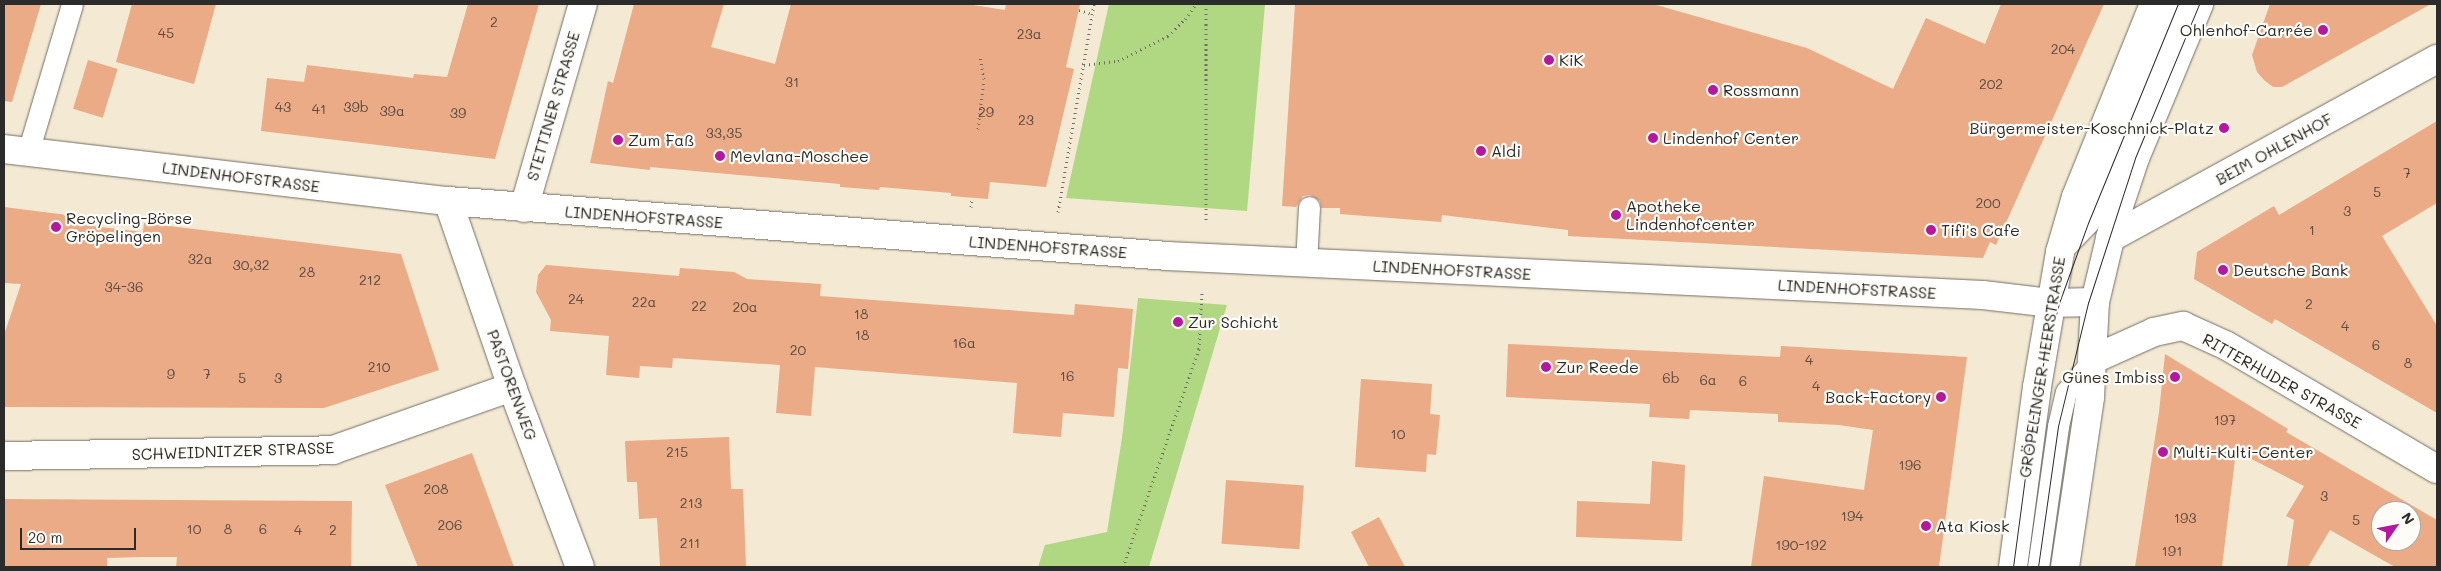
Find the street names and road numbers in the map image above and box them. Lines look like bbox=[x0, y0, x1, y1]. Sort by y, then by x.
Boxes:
street label: STETTINER STRASSE bbox=[522, 29, 584, 183]
street label: BEIM OHLENHOF bbox=[2212, 109, 2336, 189]
street label: LINDENHOFSTRASSE bbox=[161, 158, 321, 196]
street label: LINDENHOFSTRASSE bbox=[564, 202, 724, 232]
street label: LINDENHOFSTRASSE bbox=[968, 232, 1128, 262]
street label: GRÖPELINGER HEERSTRASSE bbox=[2015, 255, 2069, 479]
street label: LINDENHOFSTRASSE bbox=[1372, 256, 1532, 284]
street label: LINDENHOFSTRASSE bbox=[1777, 275, 1937, 303]
street label: PASTORENWEG bbox=[483, 327, 541, 443]
street label: RITTERHUDER STRASSE bbox=[2199, 329, 2365, 433]
street label: SCHWEIDNITZER STRASSE bbox=[131, 438, 335, 464]

